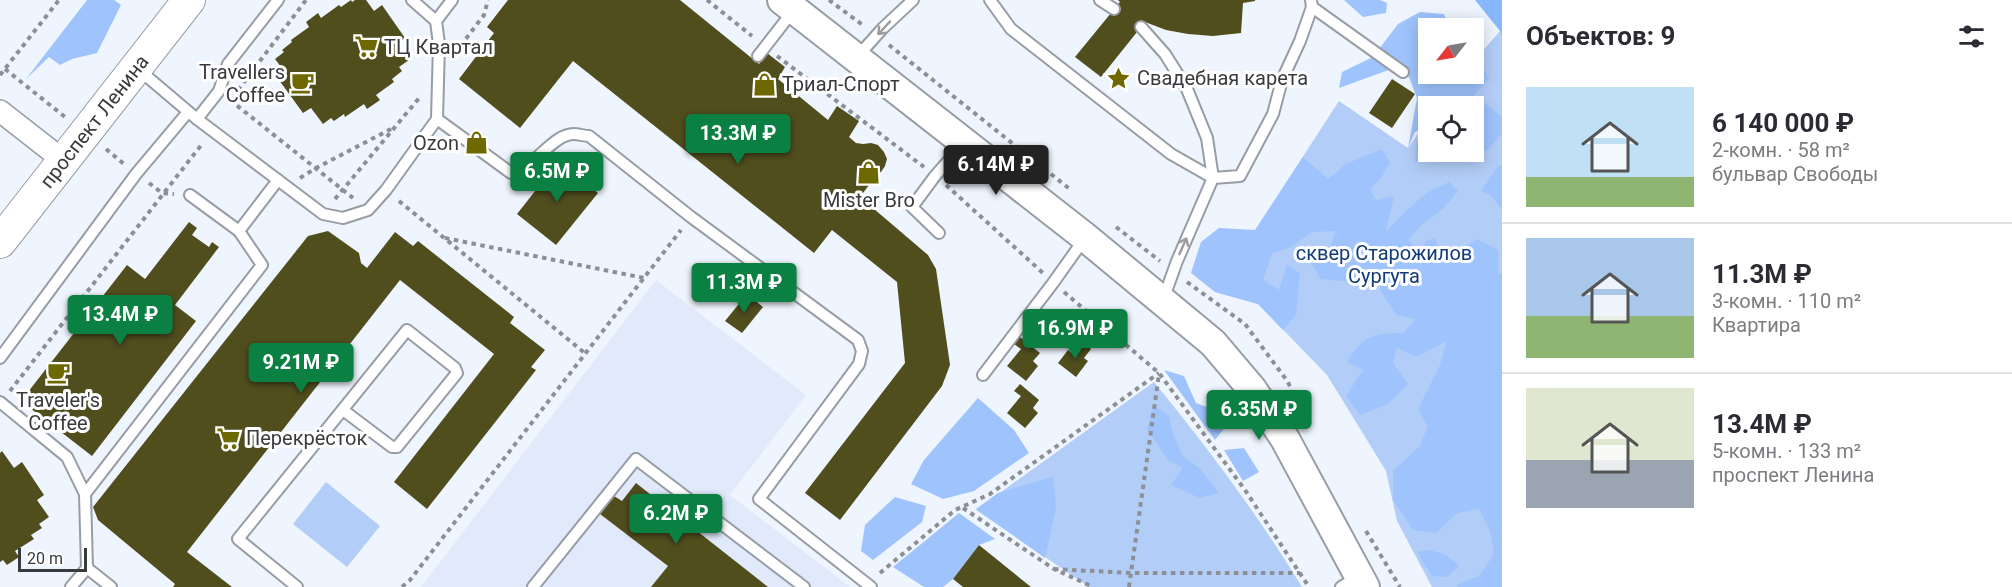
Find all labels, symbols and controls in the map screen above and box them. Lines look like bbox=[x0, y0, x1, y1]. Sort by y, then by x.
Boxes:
north arrow bbox=[1418, 18, 1484, 84]
map controls bbox=[1418, 18, 1484, 162]
one-way arrow bbox=[877, 20, 891, 35]
icon: filters bbox=[1955, 20, 1988, 53]
text: Объектов: 9 bbox=[1526, 21, 1675, 51]
supermarket icon: ТЦ Квартал bbox=[353, 34, 379, 60]
place label: ТЦ Квартал bbox=[384, 35, 493, 59]
street label: проспект Ленина bbox=[35, 50, 154, 193]
place label: Travellers Coffee bbox=[199, 60, 285, 107]
place icon: Свадебная карета bbox=[1106, 65, 1132, 91]
place label: Свадебная карета bbox=[1137, 66, 1308, 90]
cafe icon: Travellers Coffee bbox=[290, 70, 316, 96]
shop icon: Триал-Спорт bbox=[751, 71, 777, 97]
place label: Триал-Спорт bbox=[782, 72, 900, 96]
button: locate bbox=[1418, 96, 1484, 162]
text: 6 140 000 ₽ bbox=[1712, 108, 1854, 138]
icon: home bbox=[1574, 111, 1646, 183]
pin: 13.3M ₽ bbox=[683, 114, 793, 165]
text: 13.3M ₽ bbox=[700, 121, 776, 145]
shop icon: Ozon bbox=[464, 130, 490, 156]
place label: Ozon bbox=[413, 131, 459, 155]
text: 2-комн. · 58 m² bbox=[1712, 138, 1850, 162]
pin: 6.14M ₽ bbox=[941, 145, 1051, 196]
pin: 6.5M ₽ bbox=[508, 152, 606, 203]
text: 6.14M ₽ bbox=[958, 152, 1034, 176]
text: 6.5M ₽ bbox=[524, 159, 590, 183]
shop icon: Mister Bro bbox=[856, 159, 882, 185]
text: бульвар Свободы bbox=[1712, 162, 1878, 186]
place label: Mister Bro bbox=[823, 188, 915, 212]
one-way arrow bbox=[1178, 237, 1190, 255]
park label: сквер Старожилов Сургута bbox=[1296, 241, 1472, 288]
text: 11.3M ₽ bbox=[1712, 259, 1812, 289]
icon: home bbox=[1574, 262, 1646, 334]
pin: 11.3M ₽ bbox=[689, 263, 799, 314]
text: 11.3M ₽ bbox=[706, 270, 782, 294]
text: 3-комн. · 110 m² bbox=[1712, 289, 1861, 313]
pin: 13.4M ₽ bbox=[65, 295, 175, 346]
text: 13.4M ₽ bbox=[82, 302, 158, 326]
pin: 16.9M ₽ bbox=[1020, 309, 1130, 360]
text: Квартира bbox=[1712, 313, 1801, 337]
text: 16.9M ₽ bbox=[1037, 316, 1113, 340]
pin: 9.21M ₽ bbox=[246, 343, 356, 394]
text: 9.21M ₽ bbox=[263, 350, 339, 374]
cafe icon: Traveler's Coffee bbox=[45, 360, 71, 386]
place label: Traveler's Coffee bbox=[16, 388, 100, 435]
pin: 6.35M ₽ bbox=[1204, 390, 1314, 441]
text: 6.35M ₽ bbox=[1221, 397, 1297, 421]
text: 13.4M ₽ bbox=[1712, 409, 1812, 439]
icon: home bbox=[1574, 412, 1646, 484]
supermarket icon: Перекрёсток bbox=[215, 425, 241, 451]
place label: Перекрёсток bbox=[246, 426, 367, 450]
text: 5-комн. · 133 m² bbox=[1712, 439, 1861, 463]
text: проспект Ленина bbox=[1712, 463, 1874, 487]
pin: 6.2M ₽ bbox=[627, 494, 725, 545]
text: 6.2M ₽ bbox=[643, 501, 709, 525]
scale bar bbox=[18, 545, 87, 572]
text: 20 m bbox=[27, 549, 63, 568]

